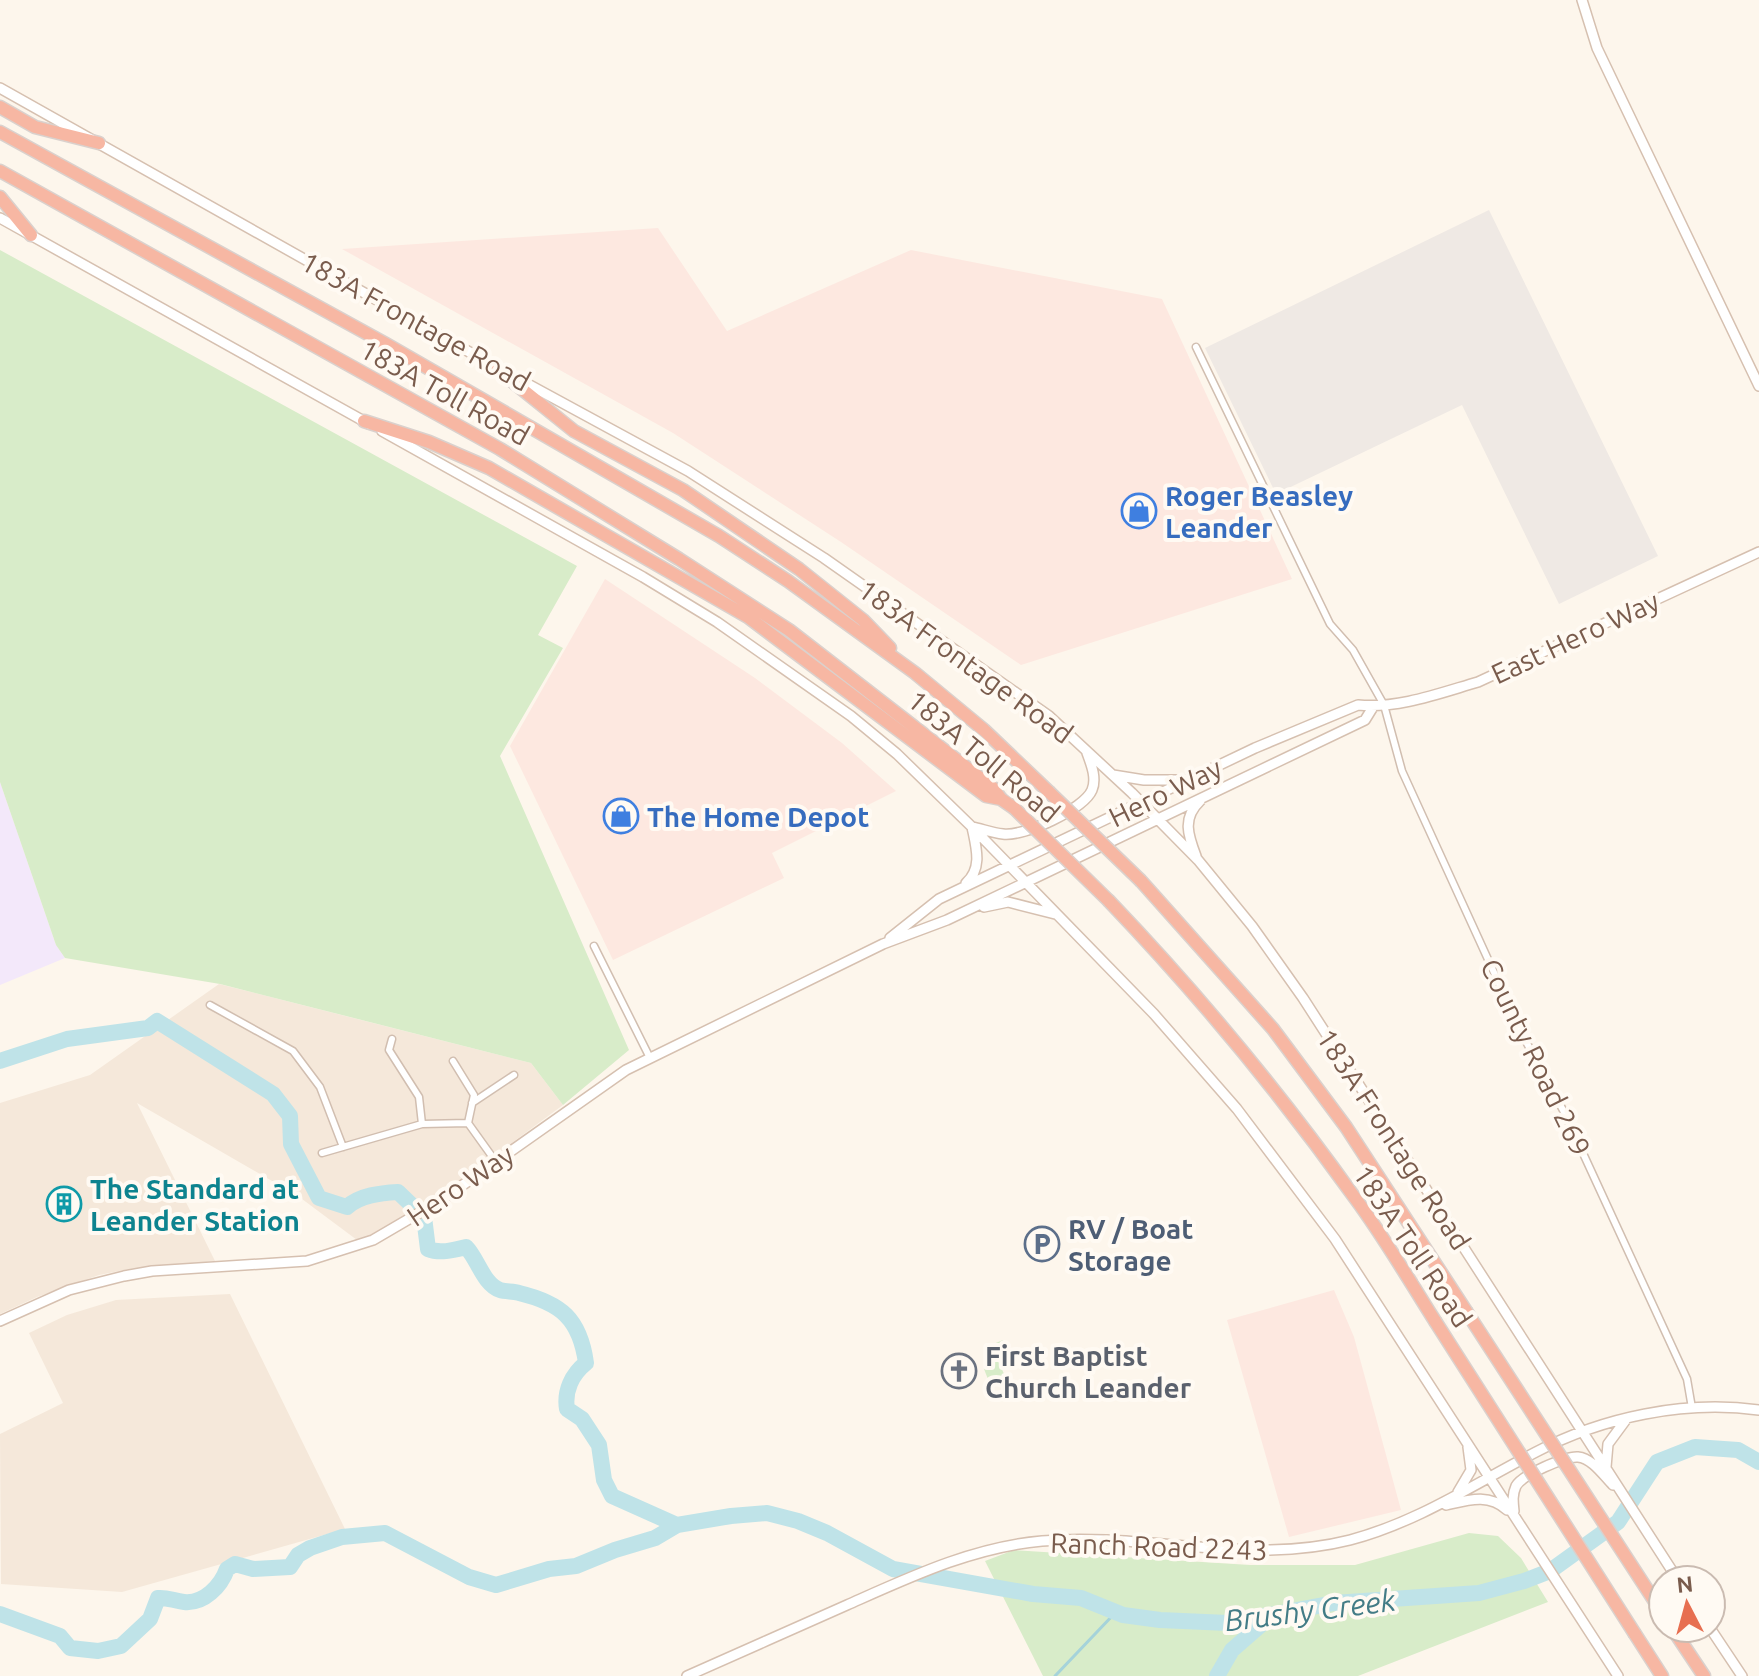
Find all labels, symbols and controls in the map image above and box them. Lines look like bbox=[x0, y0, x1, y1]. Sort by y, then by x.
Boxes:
street label: 183A Frontage Road bbox=[296, 245, 536, 397]
street label: 183A Toll Road bbox=[355, 333, 535, 451]
place label: Roger Beasley Leander bbox=[1165, 480, 1353, 543]
shop icon: Roger Beasley Leander bbox=[1120, 492, 1158, 530]
street label: 183A Frontage Road bbox=[853, 573, 1079, 749]
street label: East Hero Way bbox=[1486, 585, 1664, 689]
street label: 183A Toll Road bbox=[902, 684, 1066, 828]
street label: Hero Way bbox=[1104, 751, 1226, 833]
shop icon: The Home Depot bbox=[602, 797, 640, 835]
place label: The Home Depot bbox=[647, 801, 869, 832]
street label: County Road 269 bbox=[1475, 954, 1597, 1160]
street label: 183A Frontage Road bbox=[1311, 1023, 1477, 1255]
street label: Hero Way bbox=[401, 1138, 519, 1232]
street label: 183A Toll Road bbox=[1348, 1159, 1478, 1333]
place label: The Standard at Leander Station bbox=[90, 1173, 300, 1236]
building icon: The Standard at Leander Station bbox=[45, 1185, 83, 1223]
place label: RV / Boat Storage bbox=[1068, 1213, 1193, 1276]
parking icon: RV / Boat Storage bbox=[1023, 1225, 1061, 1263]
place label: First Baptist Church Leander bbox=[985, 1340, 1192, 1403]
church icon: First Baptist Church Leander bbox=[940, 1352, 978, 1390]
street label: Ranch Road 2243 bbox=[1050, 1527, 1268, 1565]
north arrow bbox=[1647, 1564, 1727, 1644]
text: N bbox=[1675, 1570, 1694, 1597]
water label: Brushy Creek bbox=[1223, 1583, 1398, 1637]

